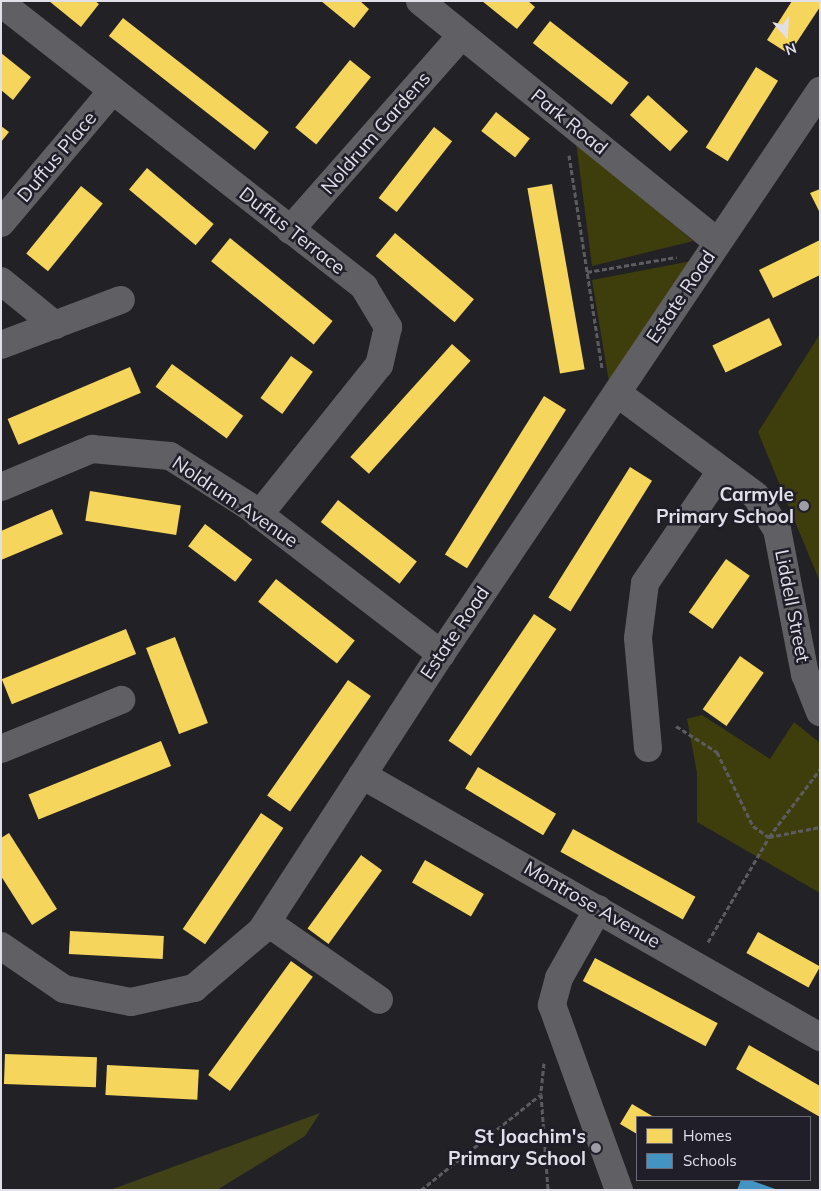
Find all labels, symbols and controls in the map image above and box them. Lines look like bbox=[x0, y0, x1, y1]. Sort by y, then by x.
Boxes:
north arrow bbox=[761, 10, 811, 60]
text: N bbox=[783, 39, 799, 59]
street label: Noldrum Gardens bbox=[317, 67, 435, 199]
street label: Park Road bbox=[526, 84, 612, 160]
street label: Duffus Place bbox=[13, 107, 101, 207]
street label: Duffus Terrace bbox=[235, 183, 349, 279]
street label: Estate Road bbox=[642, 246, 720, 348]
street label: Noldrum Avenue bbox=[168, 452, 302, 552]
place label: Carmyle Primary School bbox=[656, 484, 794, 528]
marker: Carmyle Primary School bbox=[798, 500, 810, 512]
street label: Liddell Street bbox=[770, 548, 814, 664]
street label: Estate Road bbox=[416, 582, 494, 684]
street label: Montrose Avenue bbox=[520, 857, 664, 953]
legend bbox=[636, 1116, 811, 1181]
place label: St Joachim's Primary School bbox=[448, 1126, 586, 1170]
text: Homes bbox=[683, 1126, 732, 1145]
marker: St Joachim's Primary School bbox=[590, 1142, 602, 1154]
text: Schools bbox=[683, 1151, 737, 1170]

